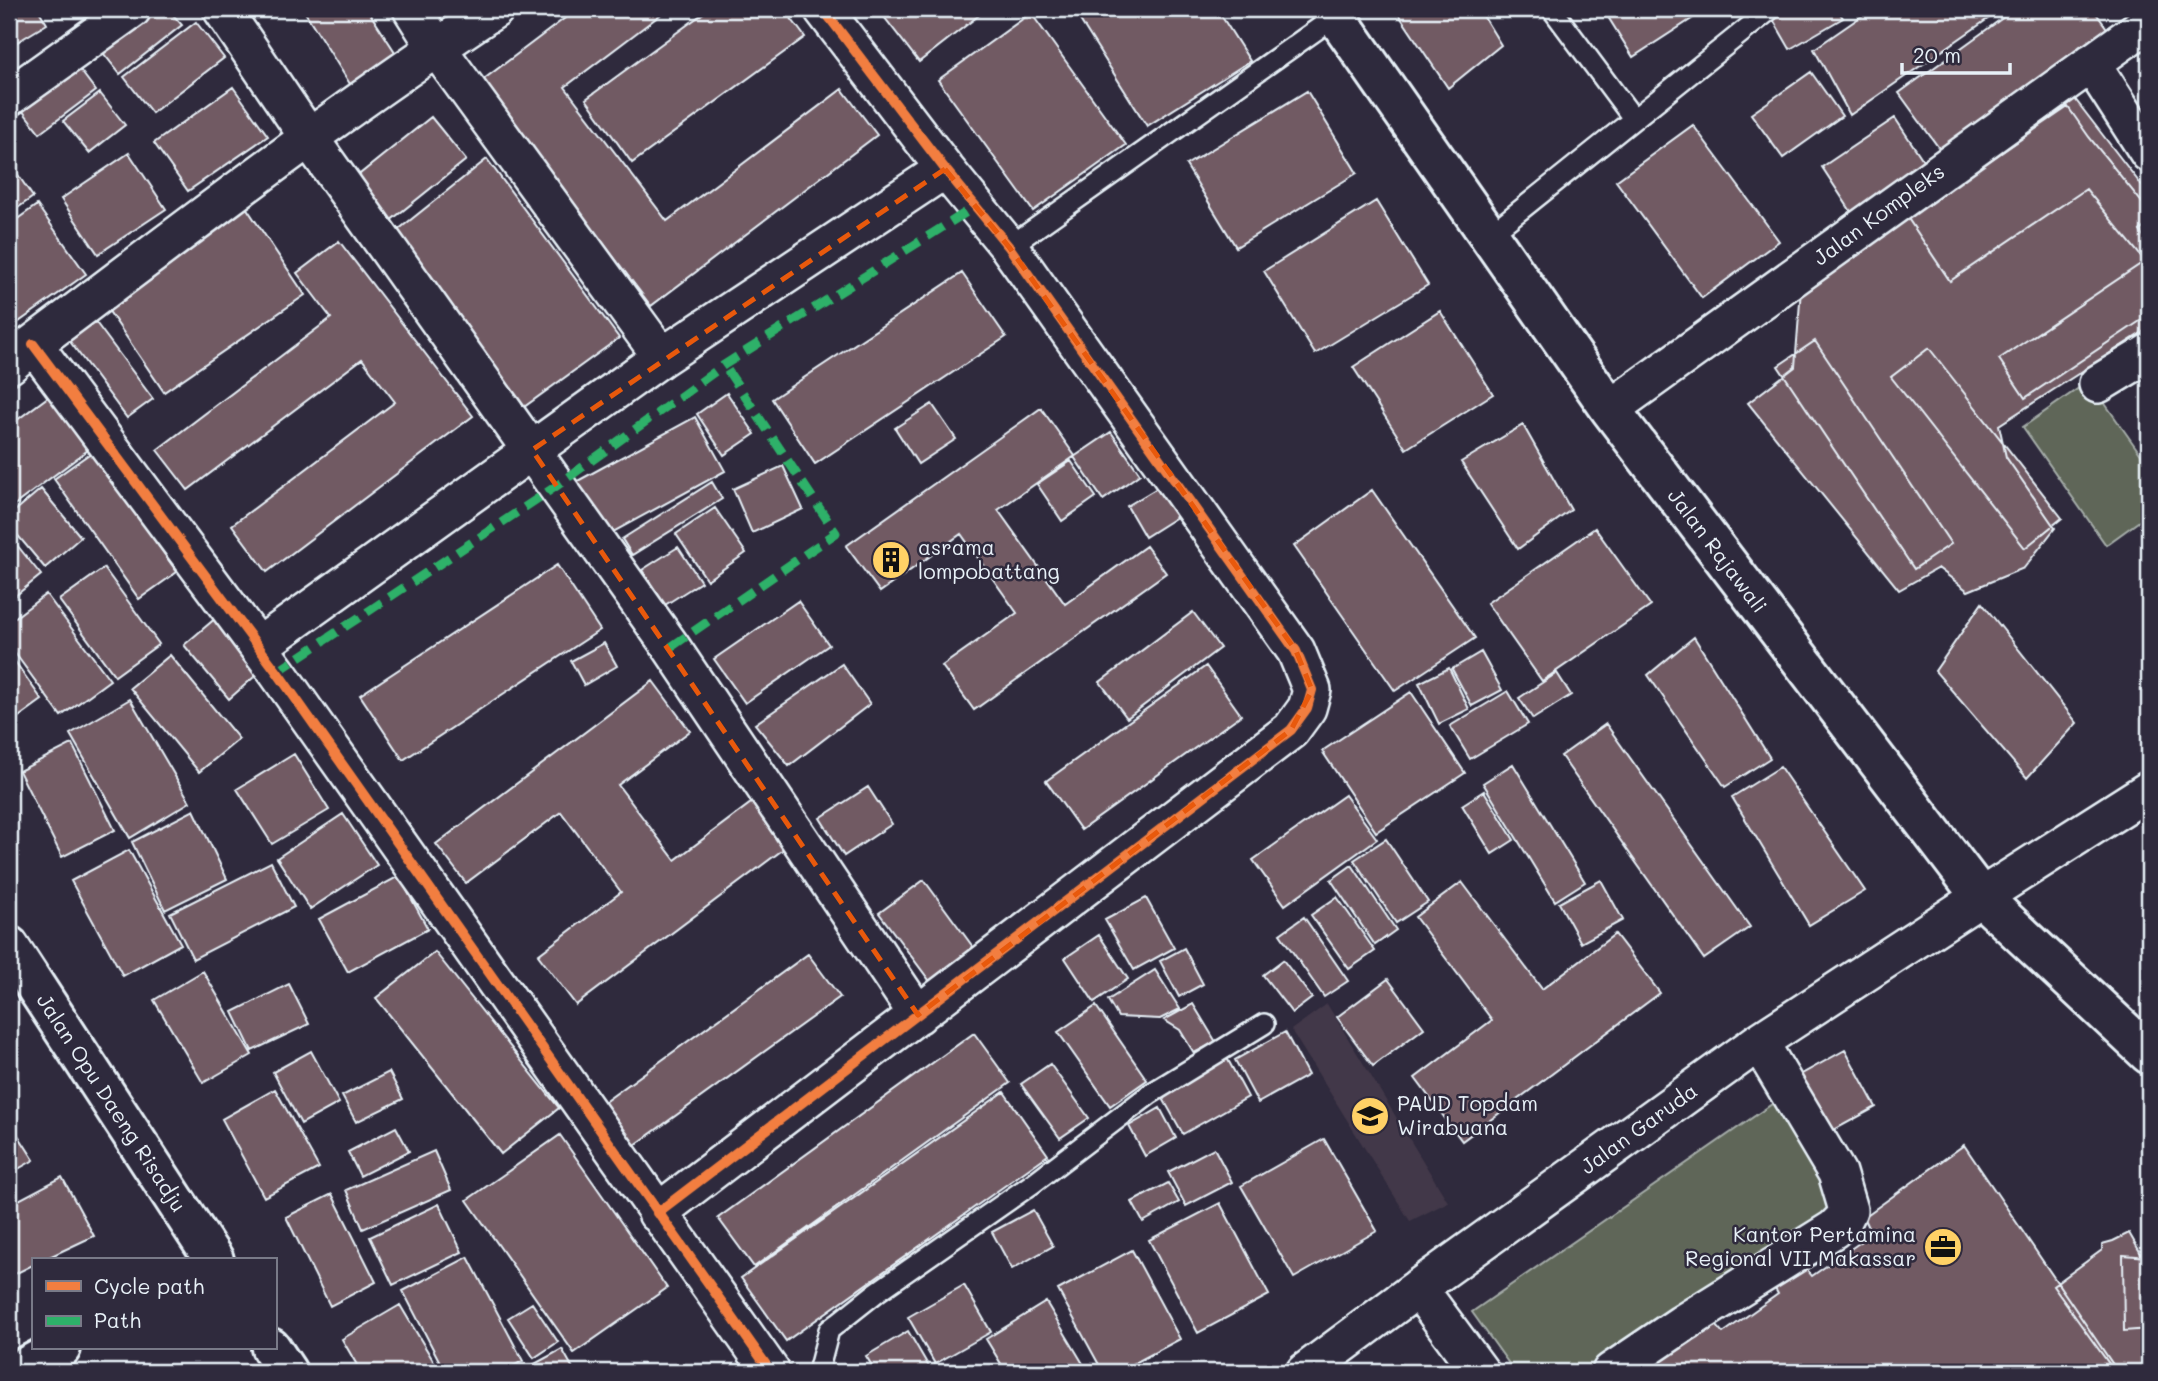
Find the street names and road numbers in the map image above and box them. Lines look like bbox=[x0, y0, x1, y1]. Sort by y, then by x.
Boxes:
street label: Jalan Kompleks bbox=[1807, 157, 1949, 271]
street label: Jalan Rajawali bbox=[1663, 482, 1774, 618]
street label: Jalan Opu Daeng Risadju bbox=[31, 988, 193, 1217]
street label: Jalan Garuda bbox=[1574, 1076, 1702, 1179]

